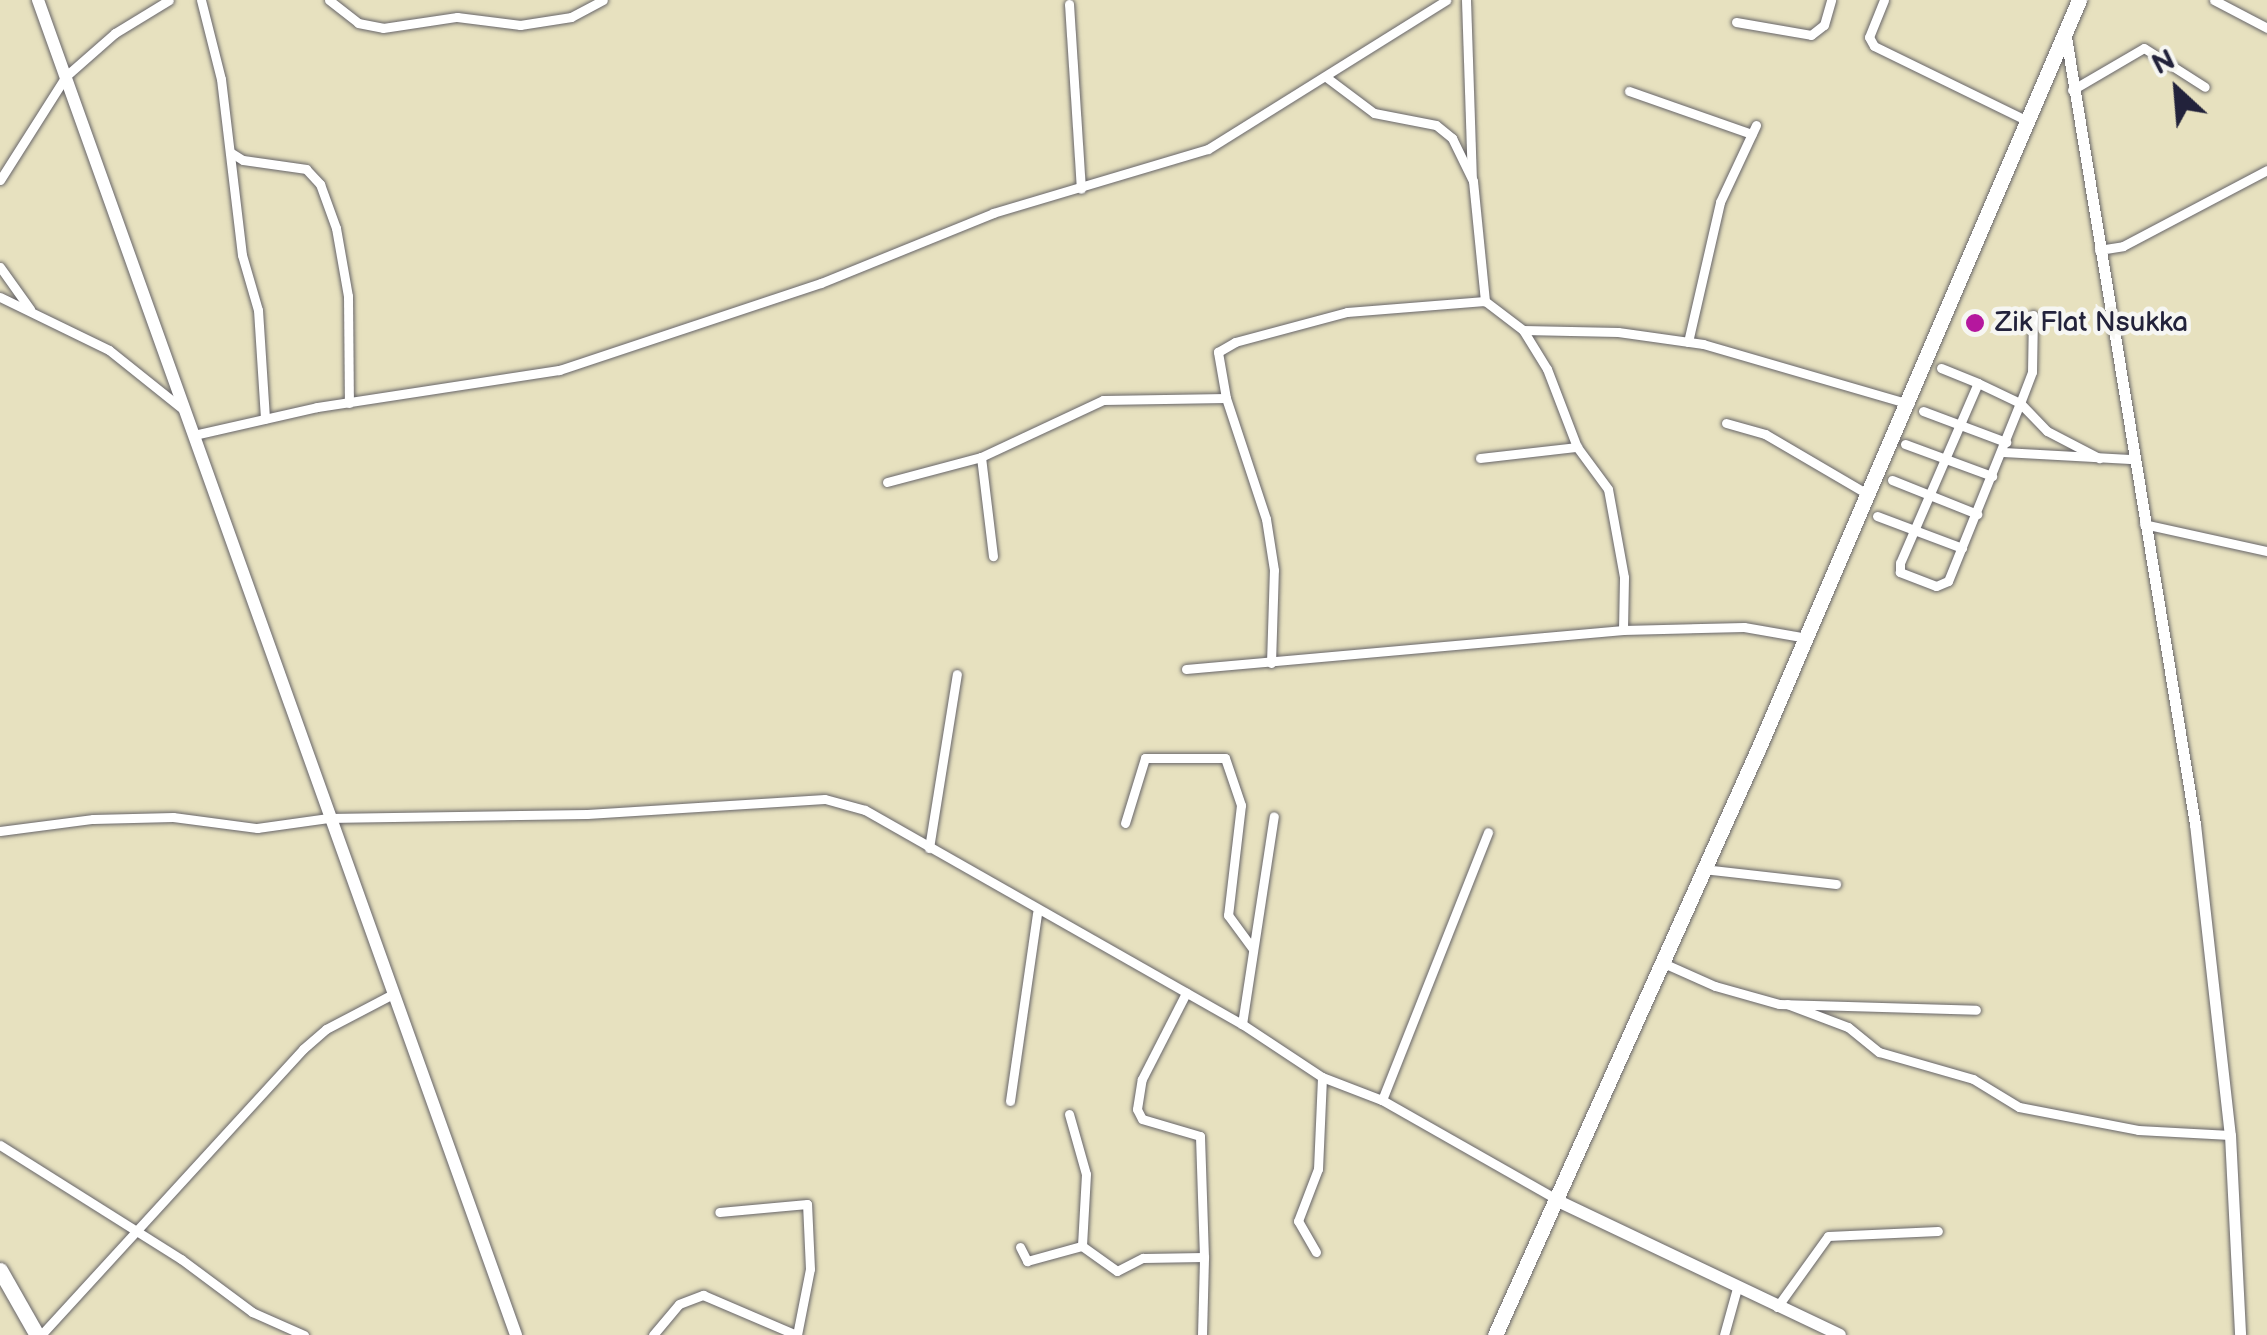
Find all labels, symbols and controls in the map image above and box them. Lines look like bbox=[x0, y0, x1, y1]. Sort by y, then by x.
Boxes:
north arrow bbox=[2127, 40, 2227, 140]
text: N bbox=[2147, 43, 2180, 82]
place label: Zik Flat Nsukka bbox=[1995, 306, 2188, 340]
marker: Zik Flat Nsukka bbox=[1964, 312, 1986, 334]

